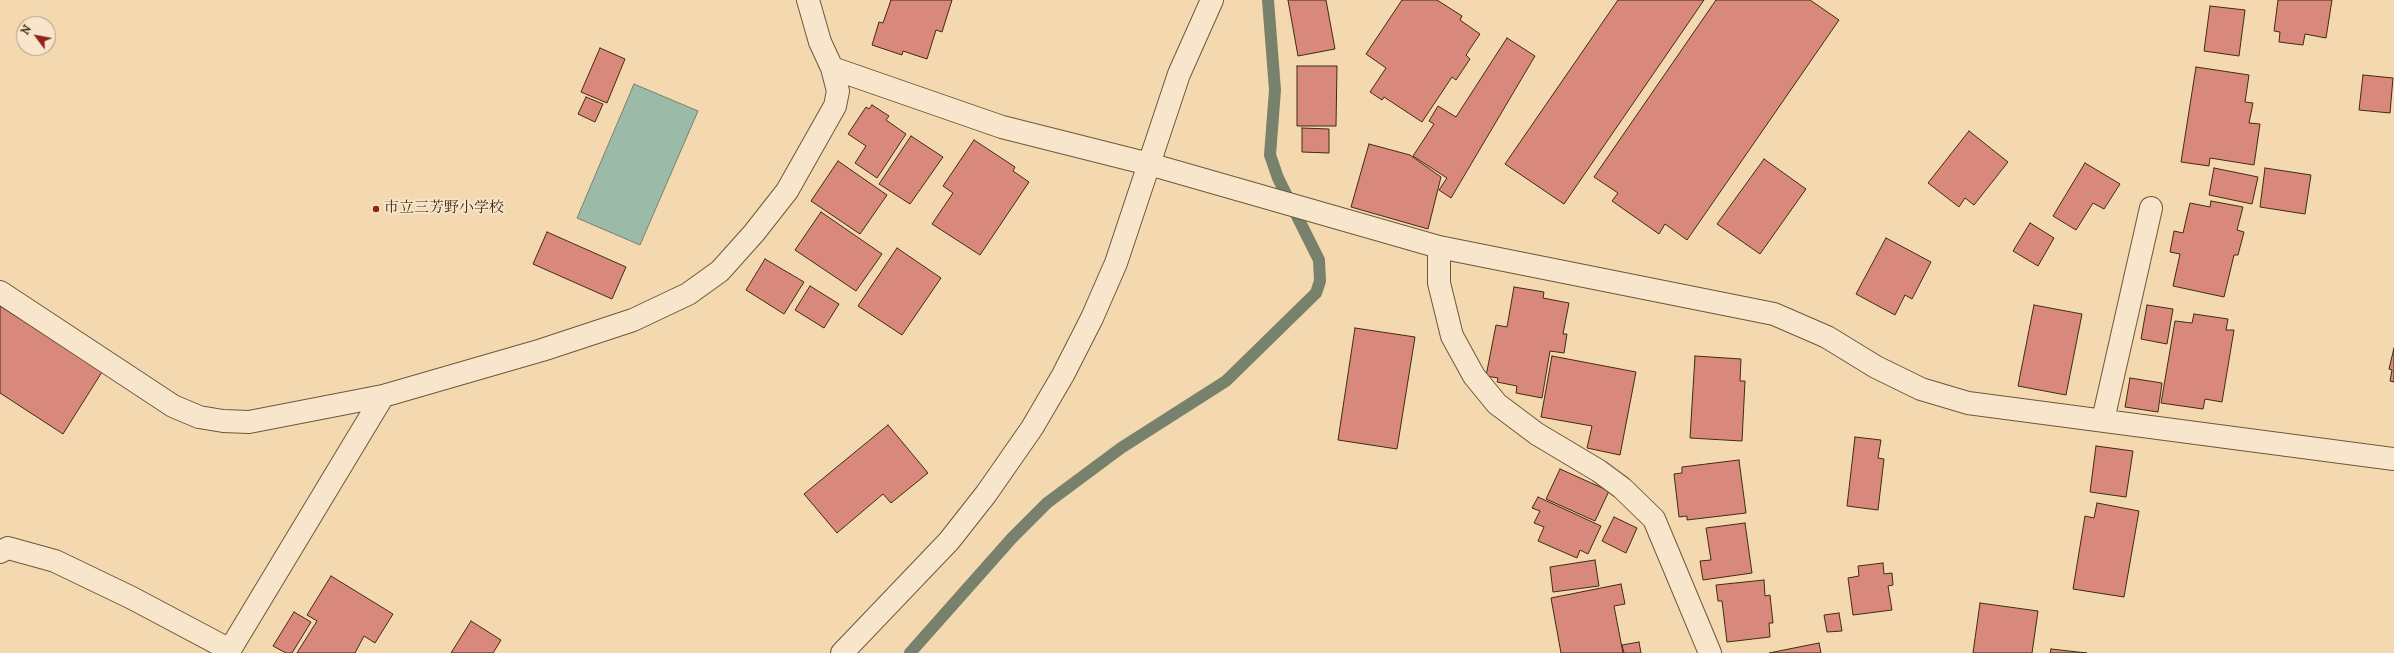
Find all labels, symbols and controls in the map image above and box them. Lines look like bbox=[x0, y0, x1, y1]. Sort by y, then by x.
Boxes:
north arrow bbox=[16, 16, 56, 56]
text: N bbox=[18, 23, 35, 38]
place label: 市立三芳野小学校 bbox=[384, 200, 504, 218]
marker: 市立三芳野小学校 bbox=[371, 204, 381, 214]

